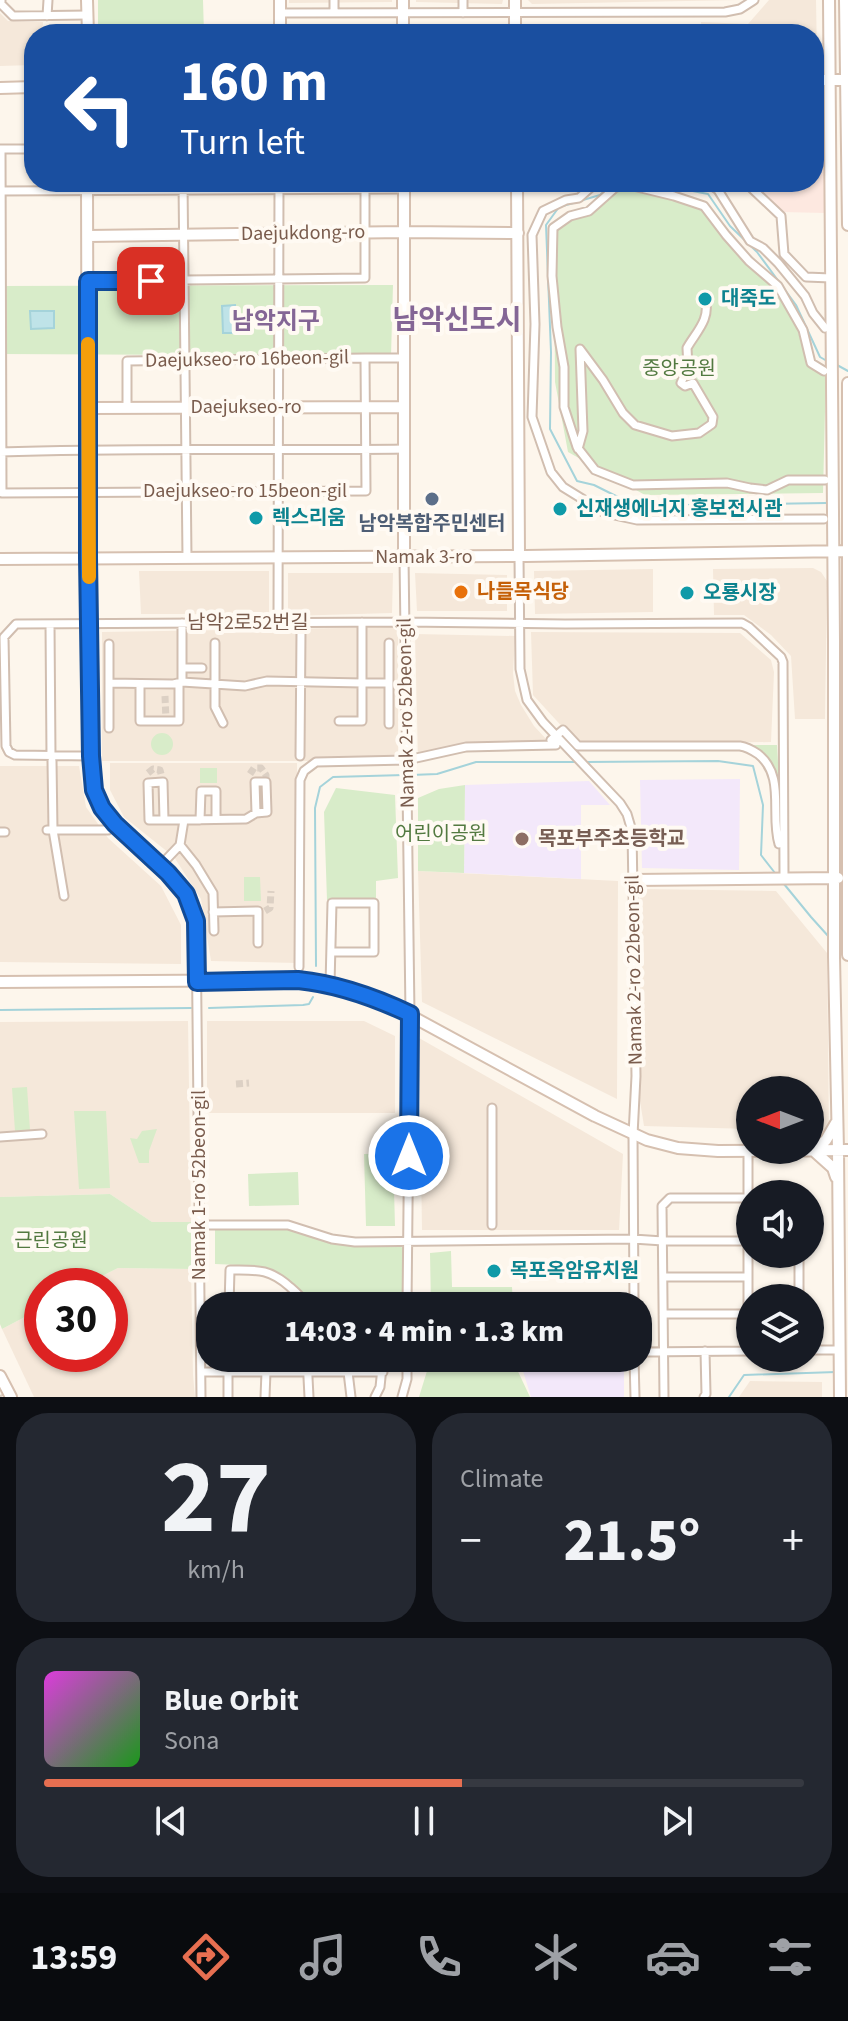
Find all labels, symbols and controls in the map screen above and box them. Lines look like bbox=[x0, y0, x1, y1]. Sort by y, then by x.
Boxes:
text: 160 m bbox=[180, 43, 328, 122]
icon: left bbox=[48, 56, 152, 160]
text: Turn left bbox=[180, 117, 305, 168]
street label: Daejukdong-ro bbox=[241, 218, 365, 248]
pin bbox=[117, 247, 185, 315]
icon: arrive bbox=[129, 259, 173, 303]
place label: 대죽도 bbox=[721, 285, 776, 313]
marker: 대죽도 bbox=[696, 290, 714, 308]
district label: 남악신도시 bbox=[393, 300, 521, 340]
district label: 남악지구 bbox=[232, 304, 320, 339]
street label: Daejukseo-ro 16beon-gil bbox=[145, 343, 349, 375]
park label: 중앙공원 bbox=[642, 355, 716, 383]
street label: Daejukseo-ro bbox=[190, 393, 302, 421]
street label: Daejukseo-ro 15beon-gil bbox=[143, 477, 347, 505]
marker: 남악복합주민센터 bbox=[423, 490, 441, 508]
place label: 신재생에너지 홍보전시관 bbox=[576, 495, 783, 523]
marker: 신재생에너지 홍보전시관 bbox=[551, 500, 569, 518]
place label: 렉스리움 bbox=[272, 504, 346, 532]
marker: 렉스리움 bbox=[247, 509, 265, 527]
place label: 남악복합주민센터 bbox=[358, 510, 506, 538]
street label: Namak 3-ro bbox=[375, 543, 473, 571]
place label: 나들목식당 bbox=[477, 578, 569, 606]
place label: 오룡시장 bbox=[703, 579, 777, 607]
marker: 나들목식당 bbox=[452, 583, 470, 601]
marker: 오룡시장 bbox=[678, 584, 696, 602]
street label: 남악2로52번길 bbox=[187, 609, 309, 637]
street label: Namak 2-ro 52beon-gil bbox=[390, 618, 422, 808]
park label: 어린이공원 bbox=[395, 820, 487, 848]
place label: 목포부주초등학교 bbox=[538, 825, 685, 853]
marker: 목포부주초등학교 bbox=[513, 830, 531, 848]
street label: Namak 2-ro 22beon-gil bbox=[618, 875, 650, 1065]
north arrow bbox=[736, 1076, 824, 1164]
map controls bbox=[736, 1076, 824, 1372]
street label: Namak 1-ro 52beon-gil bbox=[185, 1090, 213, 1280]
position arrow bbox=[367, 1114, 451, 1198]
button: sound bbox=[736, 1180, 824, 1268]
park label: 근린공원 bbox=[14, 1227, 88, 1255]
place label: 목포옥암유치원 bbox=[510, 1257, 639, 1285]
marker: 목포옥암유치원 bbox=[485, 1262, 503, 1280]
speed limit sign: 30 bbox=[24, 1268, 128, 1372]
button: layers bbox=[736, 1284, 824, 1372]
text: 14:03 · 4 min · 1.3 km bbox=[284, 1310, 564, 1353]
text: 27 bbox=[161, 1425, 271, 1573]
text: Climate bbox=[460, 1460, 544, 1497]
text: 21.5° bbox=[564, 1499, 700, 1584]
text: − bbox=[460, 1510, 482, 1573]
text: + bbox=[782, 1510, 804, 1573]
text: km/h bbox=[187, 1551, 245, 1588]
text: Blue Orbit bbox=[164, 1679, 299, 1722]
text: Sona bbox=[164, 1722, 219, 1759]
icon: previous bbox=[149, 1799, 193, 1843]
icon: pause bbox=[402, 1799, 446, 1843]
icon: next bbox=[655, 1799, 699, 1843]
icon: directions bbox=[178, 1929, 234, 1985]
icon: music bbox=[295, 1929, 351, 1985]
icon: phone bbox=[411, 1929, 467, 1985]
icon: climate bbox=[528, 1929, 584, 1985]
icon: car bbox=[645, 1929, 701, 1985]
icon: filters bbox=[762, 1929, 818, 1985]
text: 13:59 bbox=[30, 1932, 117, 1983]

